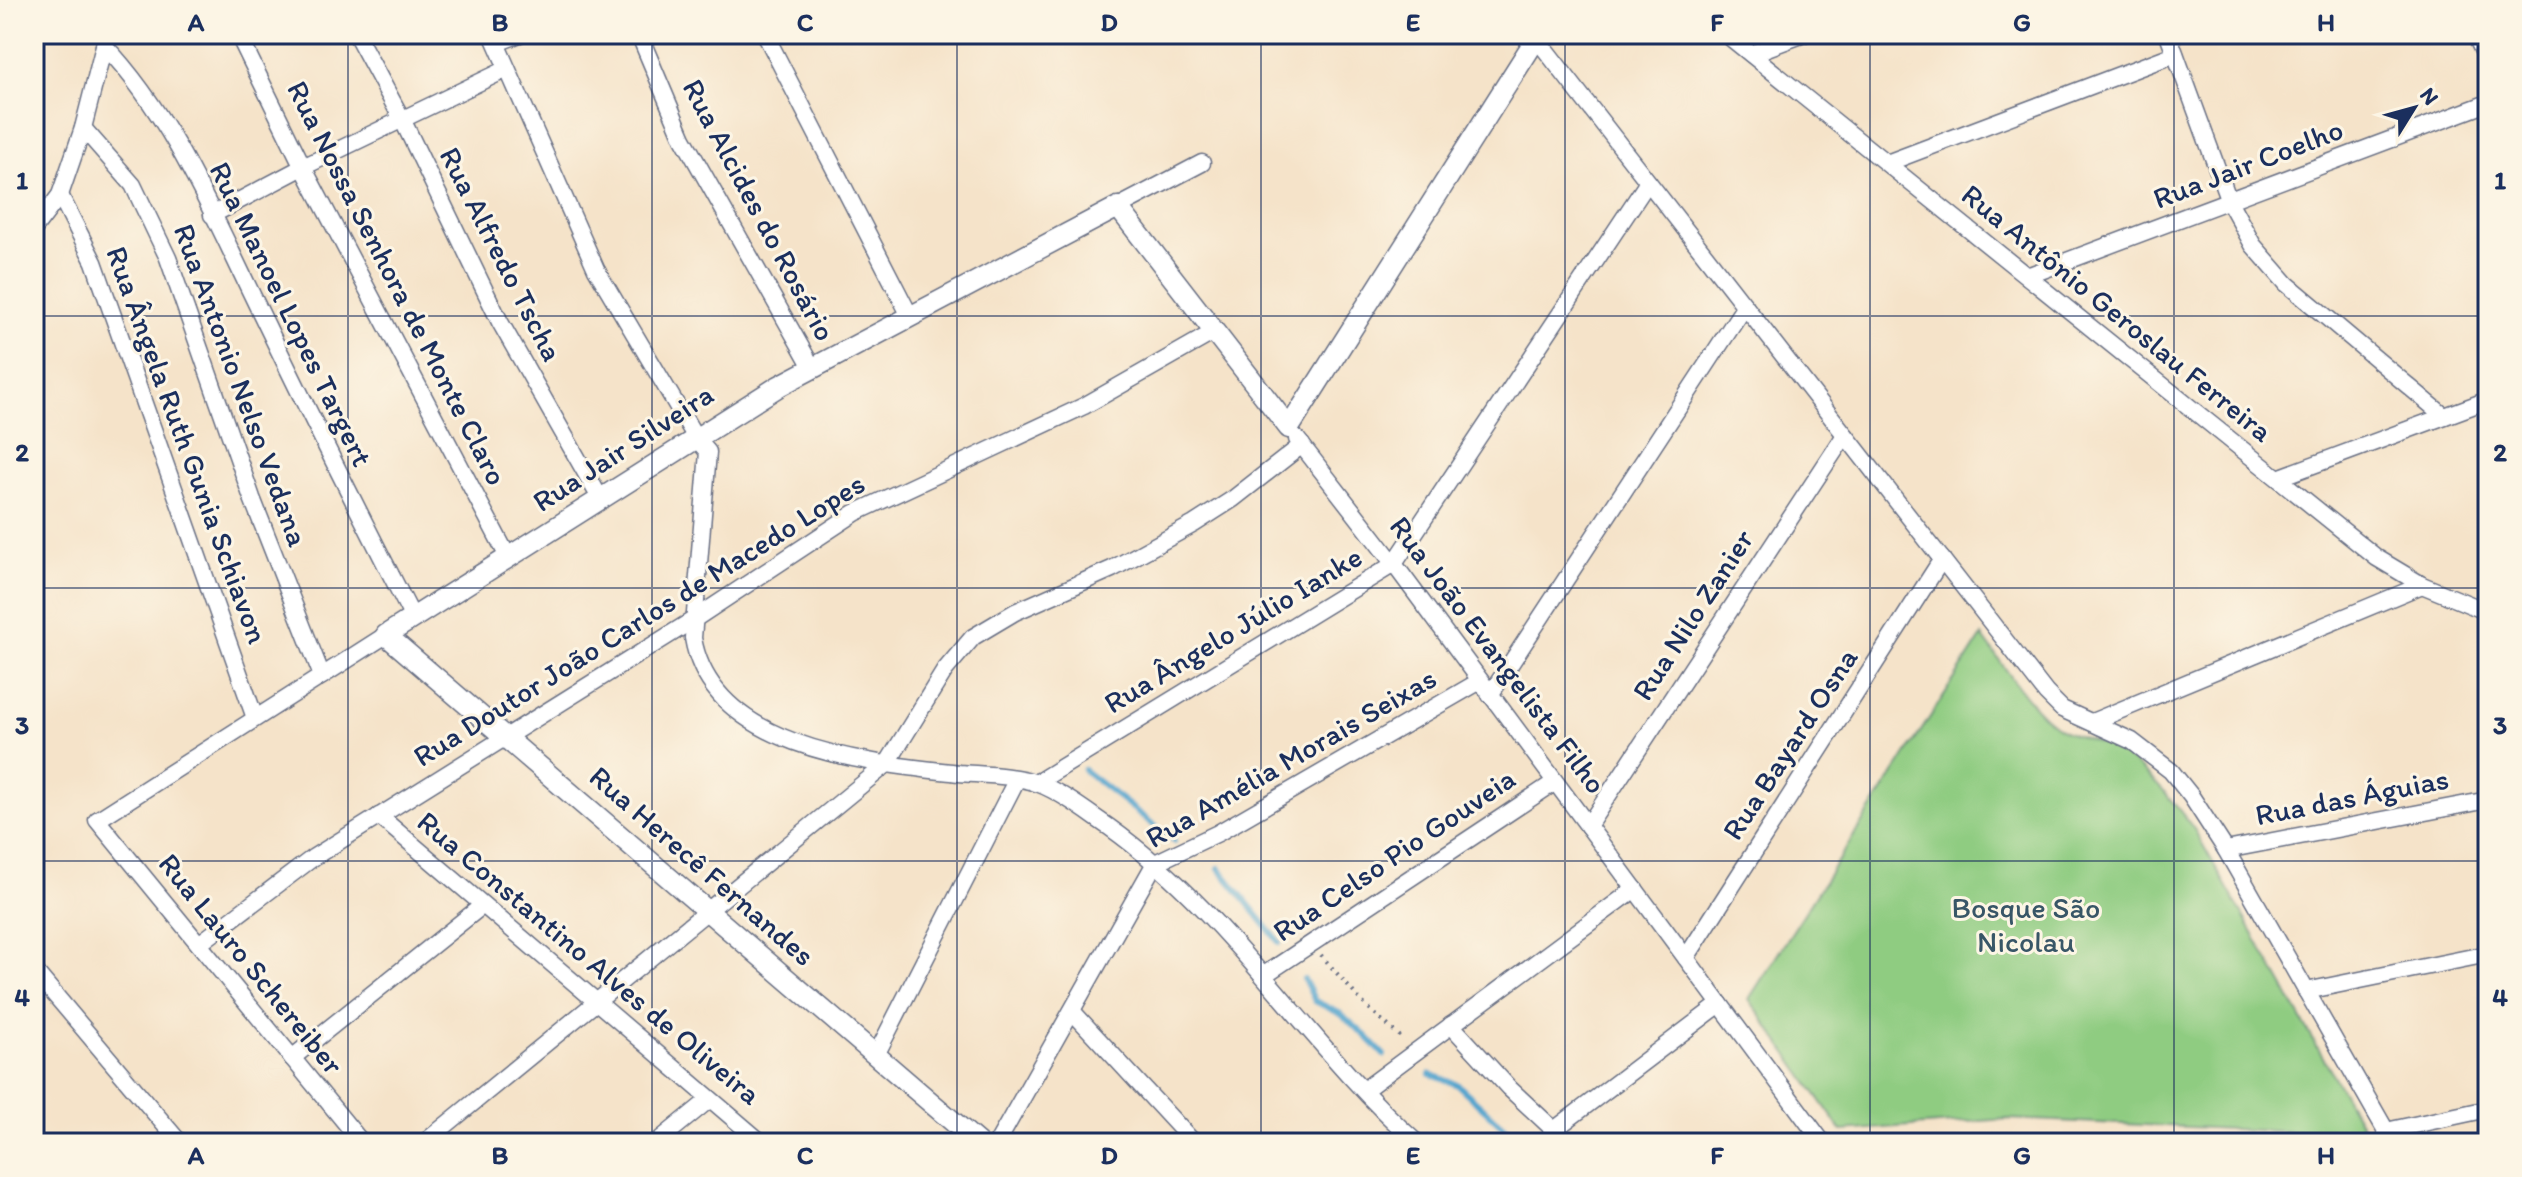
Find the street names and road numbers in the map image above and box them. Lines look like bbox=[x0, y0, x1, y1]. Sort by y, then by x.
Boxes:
street label: Rua Alcides do Rosário bbox=[675, 72, 844, 347]
street label: Rua Nossa Senhora de Monte Claro bbox=[279, 74, 516, 491]
street label: Rua Jair Coelho bbox=[2147, 110, 2348, 217]
street label: Rua Alfredo Tscha bbox=[432, 140, 571, 367]
street label: Rua Manoel Lopes Targert bbox=[202, 155, 381, 472]
street label: Rua Antônio Geroslau Ferreira bbox=[1954, 176, 2281, 450]
street label: Rua Antonio Nelso Vedana bbox=[166, 218, 317, 552]
street label: Rua Ângela Ruth Gunia Schiavon bbox=[98, 241, 277, 649]
street label: Rua Jair Silveira bbox=[526, 375, 720, 520]
street label: Rua Doutor João Carlos de Macedo Lopes bbox=[406, 465, 871, 775]
street label: Rua João Evangelista Filho bbox=[1382, 508, 1615, 801]
street label: Rua Nilo Zanier bbox=[1624, 522, 1762, 707]
street label: Rua Ângelo Júlio Ianke bbox=[1097, 538, 1368, 721]
street label: Rua Bayard Osna bbox=[1714, 641, 1866, 847]
street label: Rua Amélia Morais Seixas bbox=[1139, 659, 1443, 856]
street label: Rua Herecê Fernandes bbox=[582, 758, 823, 974]
street label: Rua Celso Pio Gouveia bbox=[1265, 760, 1522, 949]
street label: Rua das Águias bbox=[2252, 760, 2452, 833]
street label: Rua Constantino Alves de Oliveira bbox=[410, 803, 769, 1113]
street label: Rua Lauro Schereiber bbox=[151, 845, 352, 1082]

